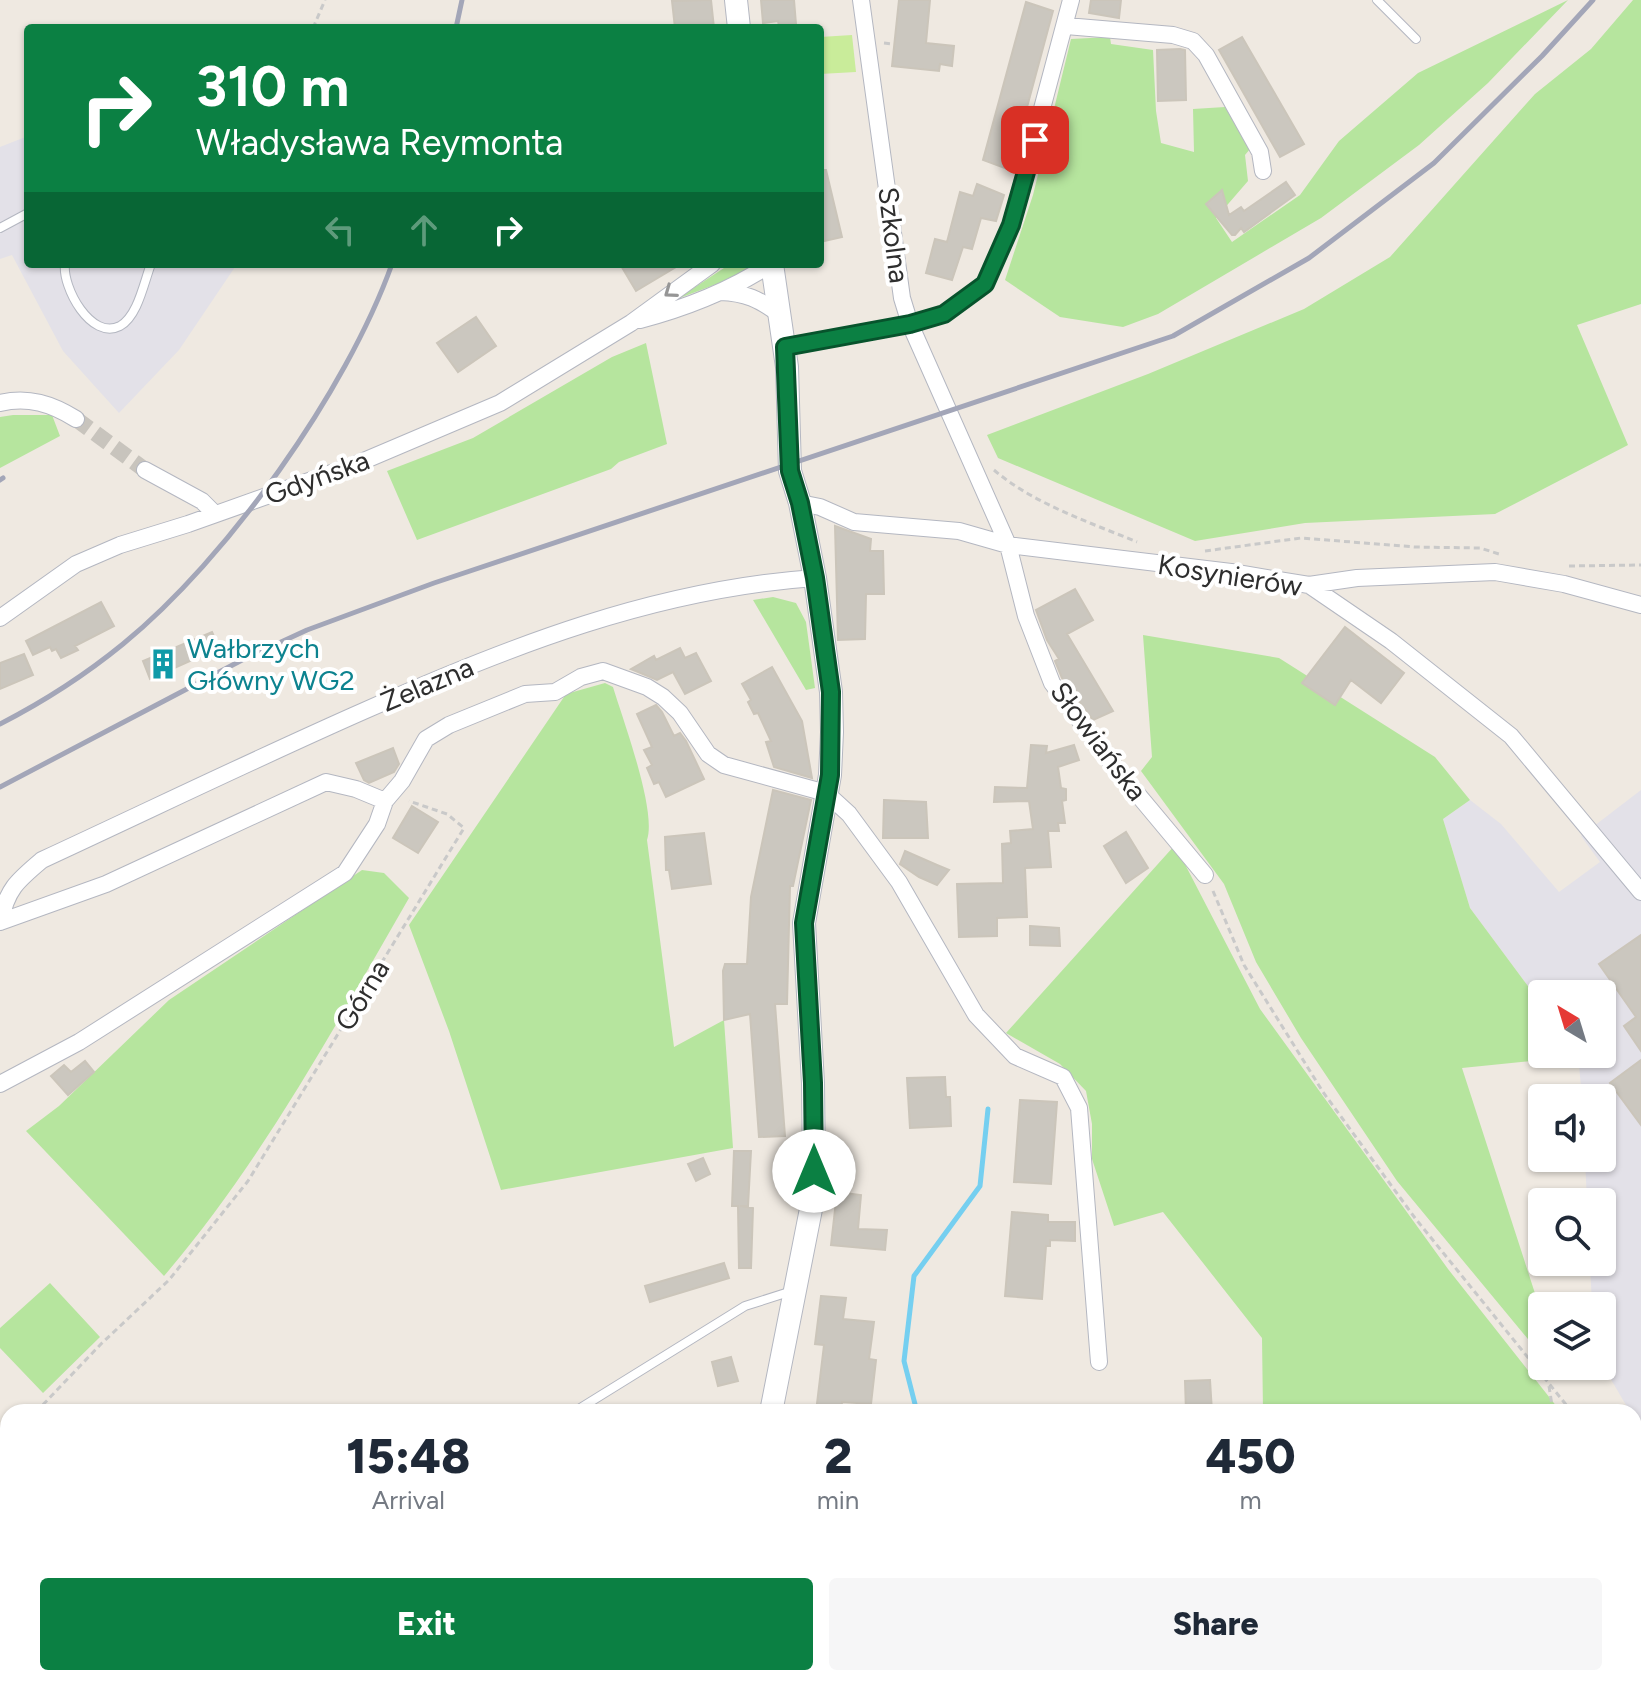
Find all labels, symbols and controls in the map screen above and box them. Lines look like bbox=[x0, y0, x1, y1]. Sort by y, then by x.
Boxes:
text: 310 m bbox=[196, 53, 349, 120]
icon: right bbox=[64, 56, 168, 160]
pin bbox=[1001, 106, 1069, 174]
icon: arrive bbox=[1013, 118, 1057, 162]
text: Władysława Reymonta bbox=[196, 121, 563, 164]
street label: Szkolna bbox=[871, 185, 917, 285]
icon: left bbox=[318, 208, 362, 252]
icon: ahead bbox=[402, 208, 446, 252]
icon: right bbox=[486, 208, 530, 252]
one-way arrow bbox=[665, 283, 679, 297]
street label: Gdyńska bbox=[260, 442, 374, 512]
street label: Kosynierów bbox=[1155, 547, 1305, 603]
place label: Wałbrzych Główny WG2 bbox=[187, 631, 355, 697]
building icon: Wałbrzych Główny WG2 bbox=[146, 647, 180, 681]
street label: Żelazna bbox=[376, 649, 478, 719]
street label: Słowiańska bbox=[1043, 675, 1155, 807]
street label: Górna bbox=[328, 953, 396, 1037]
north arrow bbox=[1528, 980, 1616, 1068]
map controls bbox=[1528, 980, 1616, 1380]
button: sound bbox=[1528, 1084, 1616, 1172]
position arrow bbox=[772, 1129, 856, 1213]
button: search bbox=[1528, 1188, 1616, 1276]
button: layers bbox=[1528, 1292, 1616, 1380]
text: 15:48 bbox=[346, 1427, 470, 1485]
text: 2 bbox=[824, 1427, 852, 1485]
text: 450 bbox=[1206, 1427, 1296, 1485]
text: Arrival bbox=[372, 1484, 445, 1516]
text: min bbox=[817, 1484, 859, 1516]
text: m bbox=[1240, 1484, 1262, 1516]
button: Exit bbox=[40, 1578, 813, 1670]
button: Share bbox=[829, 1578, 1602, 1670]

